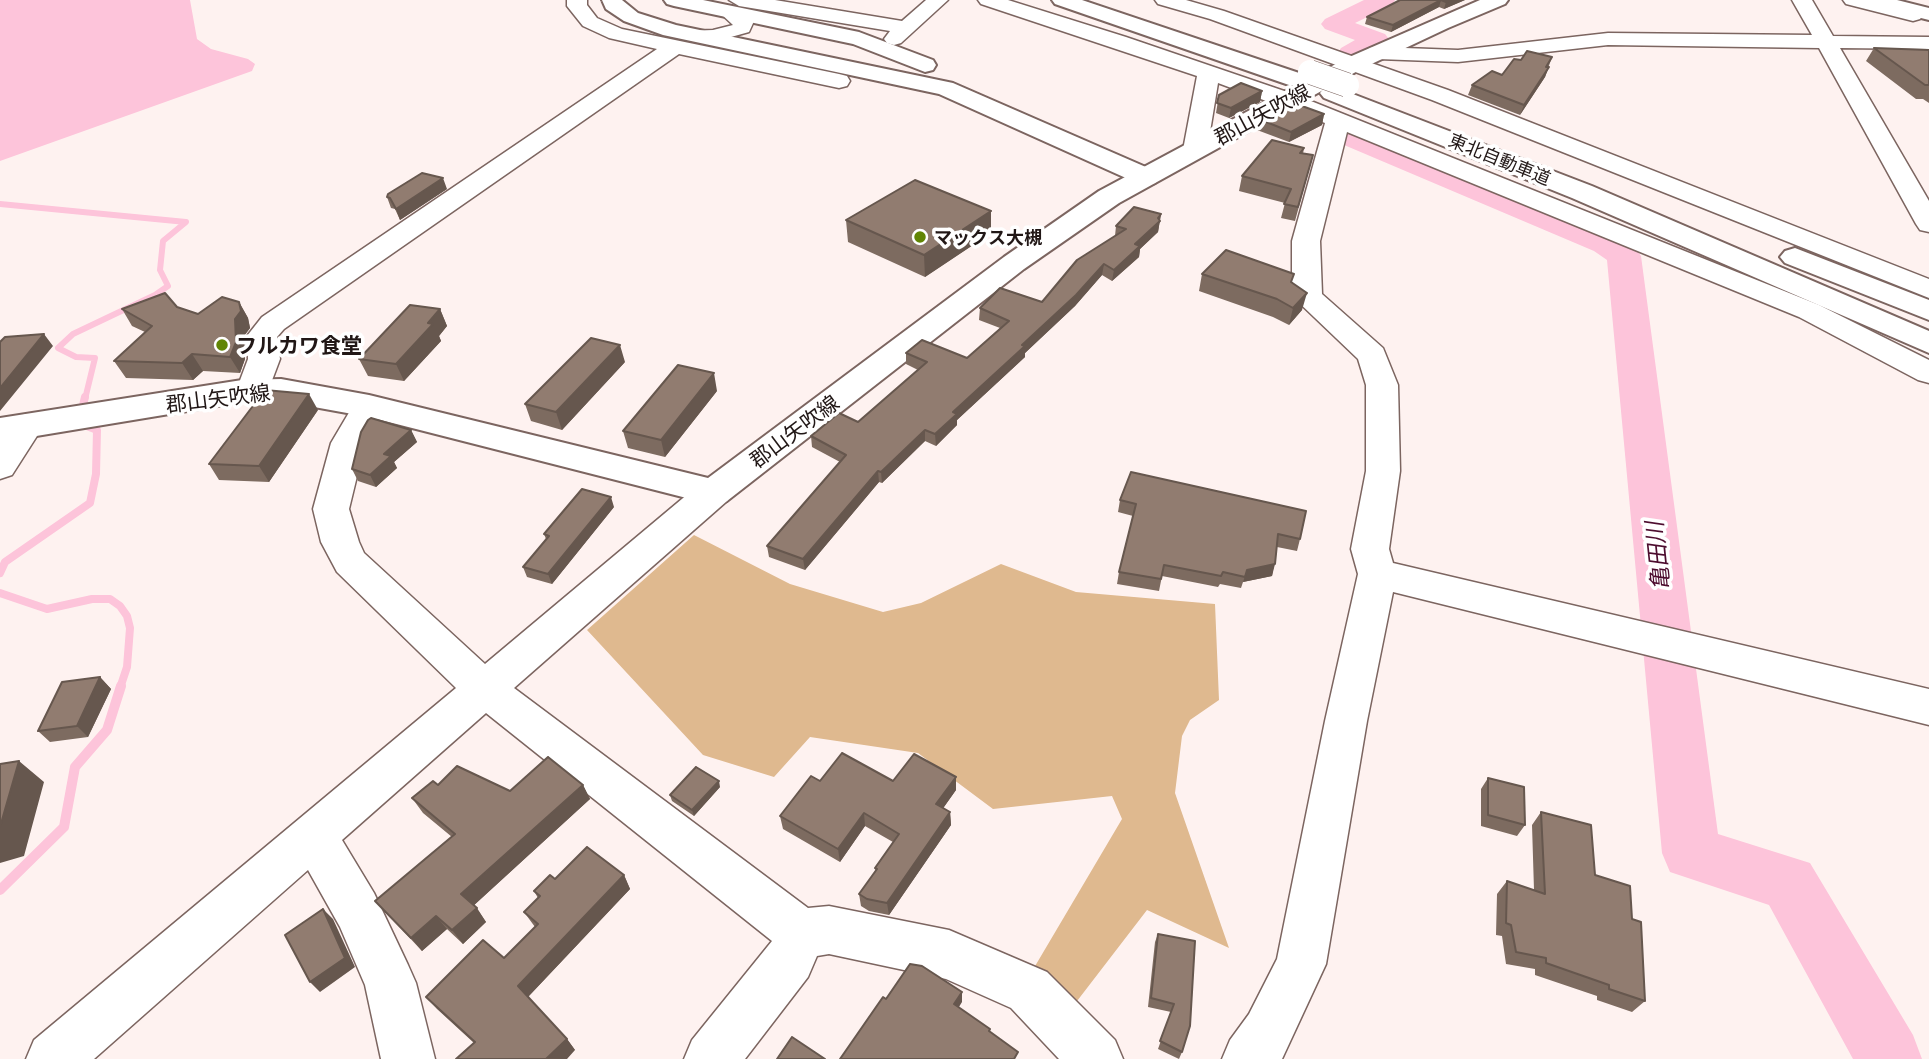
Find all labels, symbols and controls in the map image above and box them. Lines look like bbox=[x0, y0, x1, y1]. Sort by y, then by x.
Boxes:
street label: 郡山矢吹線 bbox=[1210, 78, 1314, 150]
street label: 東北自動車道 bbox=[1446, 129, 1554, 189]
place label: マックス大槻 bbox=[934, 226, 1042, 248]
marker: マックス大槻 bbox=[912, 229, 928, 245]
place label: フルカワ食堂 bbox=[236, 332, 362, 358]
marker: フルカワ食堂 bbox=[214, 337, 230, 353]
street label: 郡山矢吹線 bbox=[164, 379, 272, 417]
street label: 郡山矢吹線 bbox=[744, 389, 844, 473]
water label: 亀田川 bbox=[1640, 520, 1674, 592]

